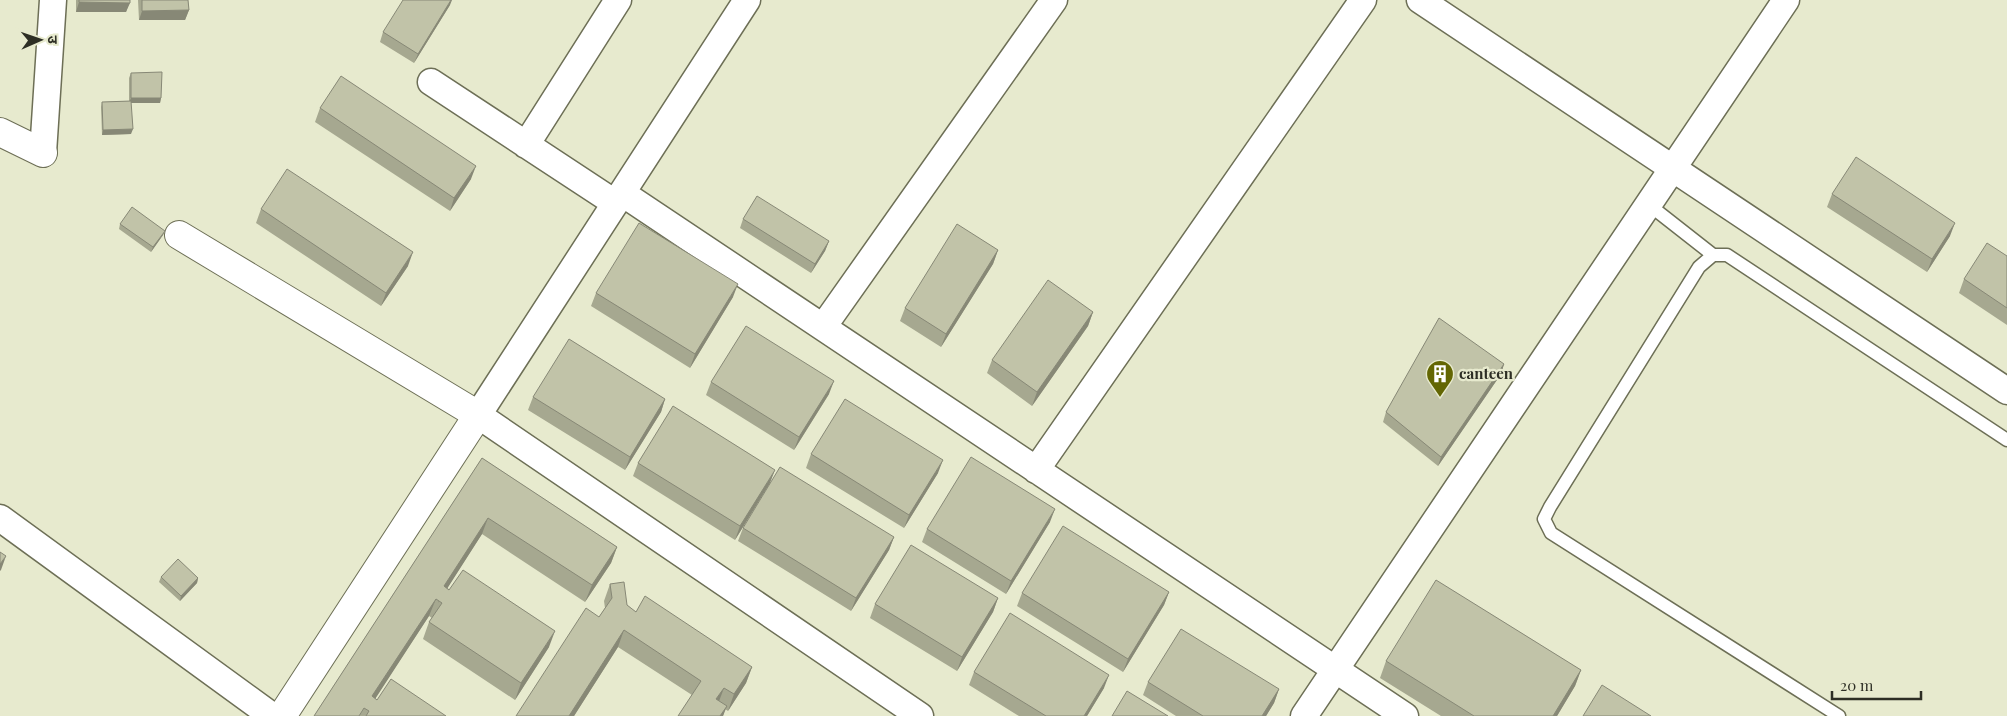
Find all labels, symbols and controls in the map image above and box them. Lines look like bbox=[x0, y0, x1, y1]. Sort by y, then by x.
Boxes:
north arrow bbox=[15, 15, 65, 65]
text: उ bbox=[44, 35, 63, 45]
building icon: canteen bbox=[1425, 359, 1455, 398]
place label: canteen bbox=[1459, 363, 1514, 383]
scale bar bbox=[1832, 668, 1921, 700]
text: 20 m bbox=[1840, 675, 1874, 695]

